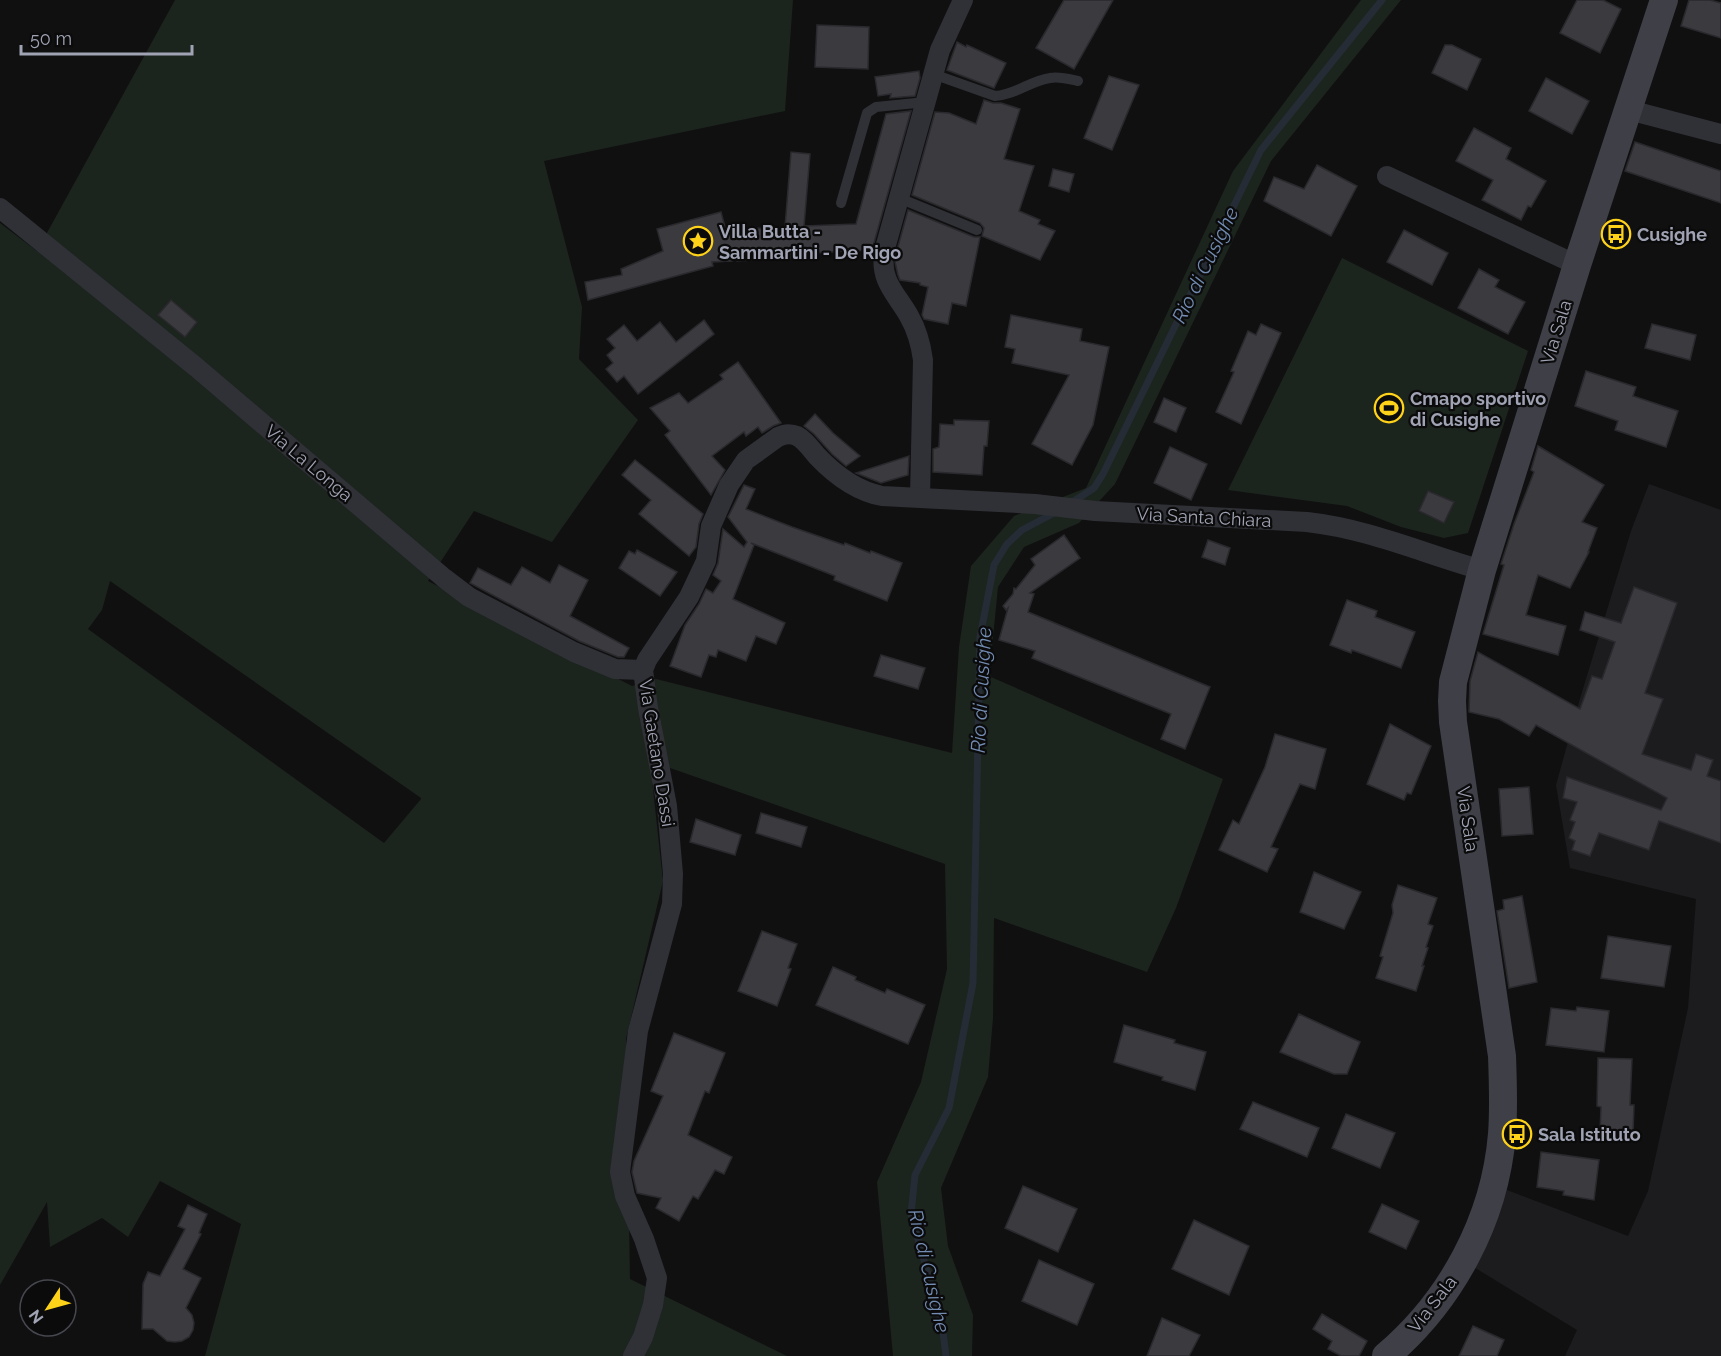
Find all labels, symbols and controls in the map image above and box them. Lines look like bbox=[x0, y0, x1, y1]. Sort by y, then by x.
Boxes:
scale bar bbox=[21, 18, 192, 56]
text: 50 m bbox=[30, 28, 72, 49]
water label: Rio di Cusighe bbox=[1167, 203, 1244, 327]
bus stop icon: Cusighe bbox=[1600, 218, 1632, 250]
place label: Villa Butta - Sammartini - De Rigo bbox=[719, 221, 901, 263]
place label: Cusighe bbox=[1637, 224, 1707, 245]
place icon: Villa Butta - Sammartini - De Rigo bbox=[682, 225, 714, 257]
street label: Via Sala bbox=[1536, 297, 1576, 367]
place label: Cmapo sportivo di Cusighe bbox=[1410, 388, 1546, 430]
sports icon: Cmapo sportivo di Cusighe bbox=[1373, 392, 1405, 424]
street label: Via La Longa bbox=[261, 420, 357, 506]
street label: Via Santa Chiara bbox=[1136, 503, 1272, 531]
water label: Rio di Cusighe bbox=[966, 626, 996, 754]
street label: Via Gaetano Dassi bbox=[635, 678, 679, 828]
street label: Via Sala bbox=[1453, 785, 1483, 853]
bus stop icon: Sala Istituto bbox=[1501, 1118, 1533, 1150]
place label: Sala Istituto bbox=[1538, 1124, 1641, 1145]
water label: Rio di Cusighe bbox=[903, 1207, 955, 1335]
street label: Via Sala bbox=[1403, 1272, 1461, 1336]
north arrow bbox=[18, 1278, 78, 1338]
text: N bbox=[25, 1306, 48, 1327]

